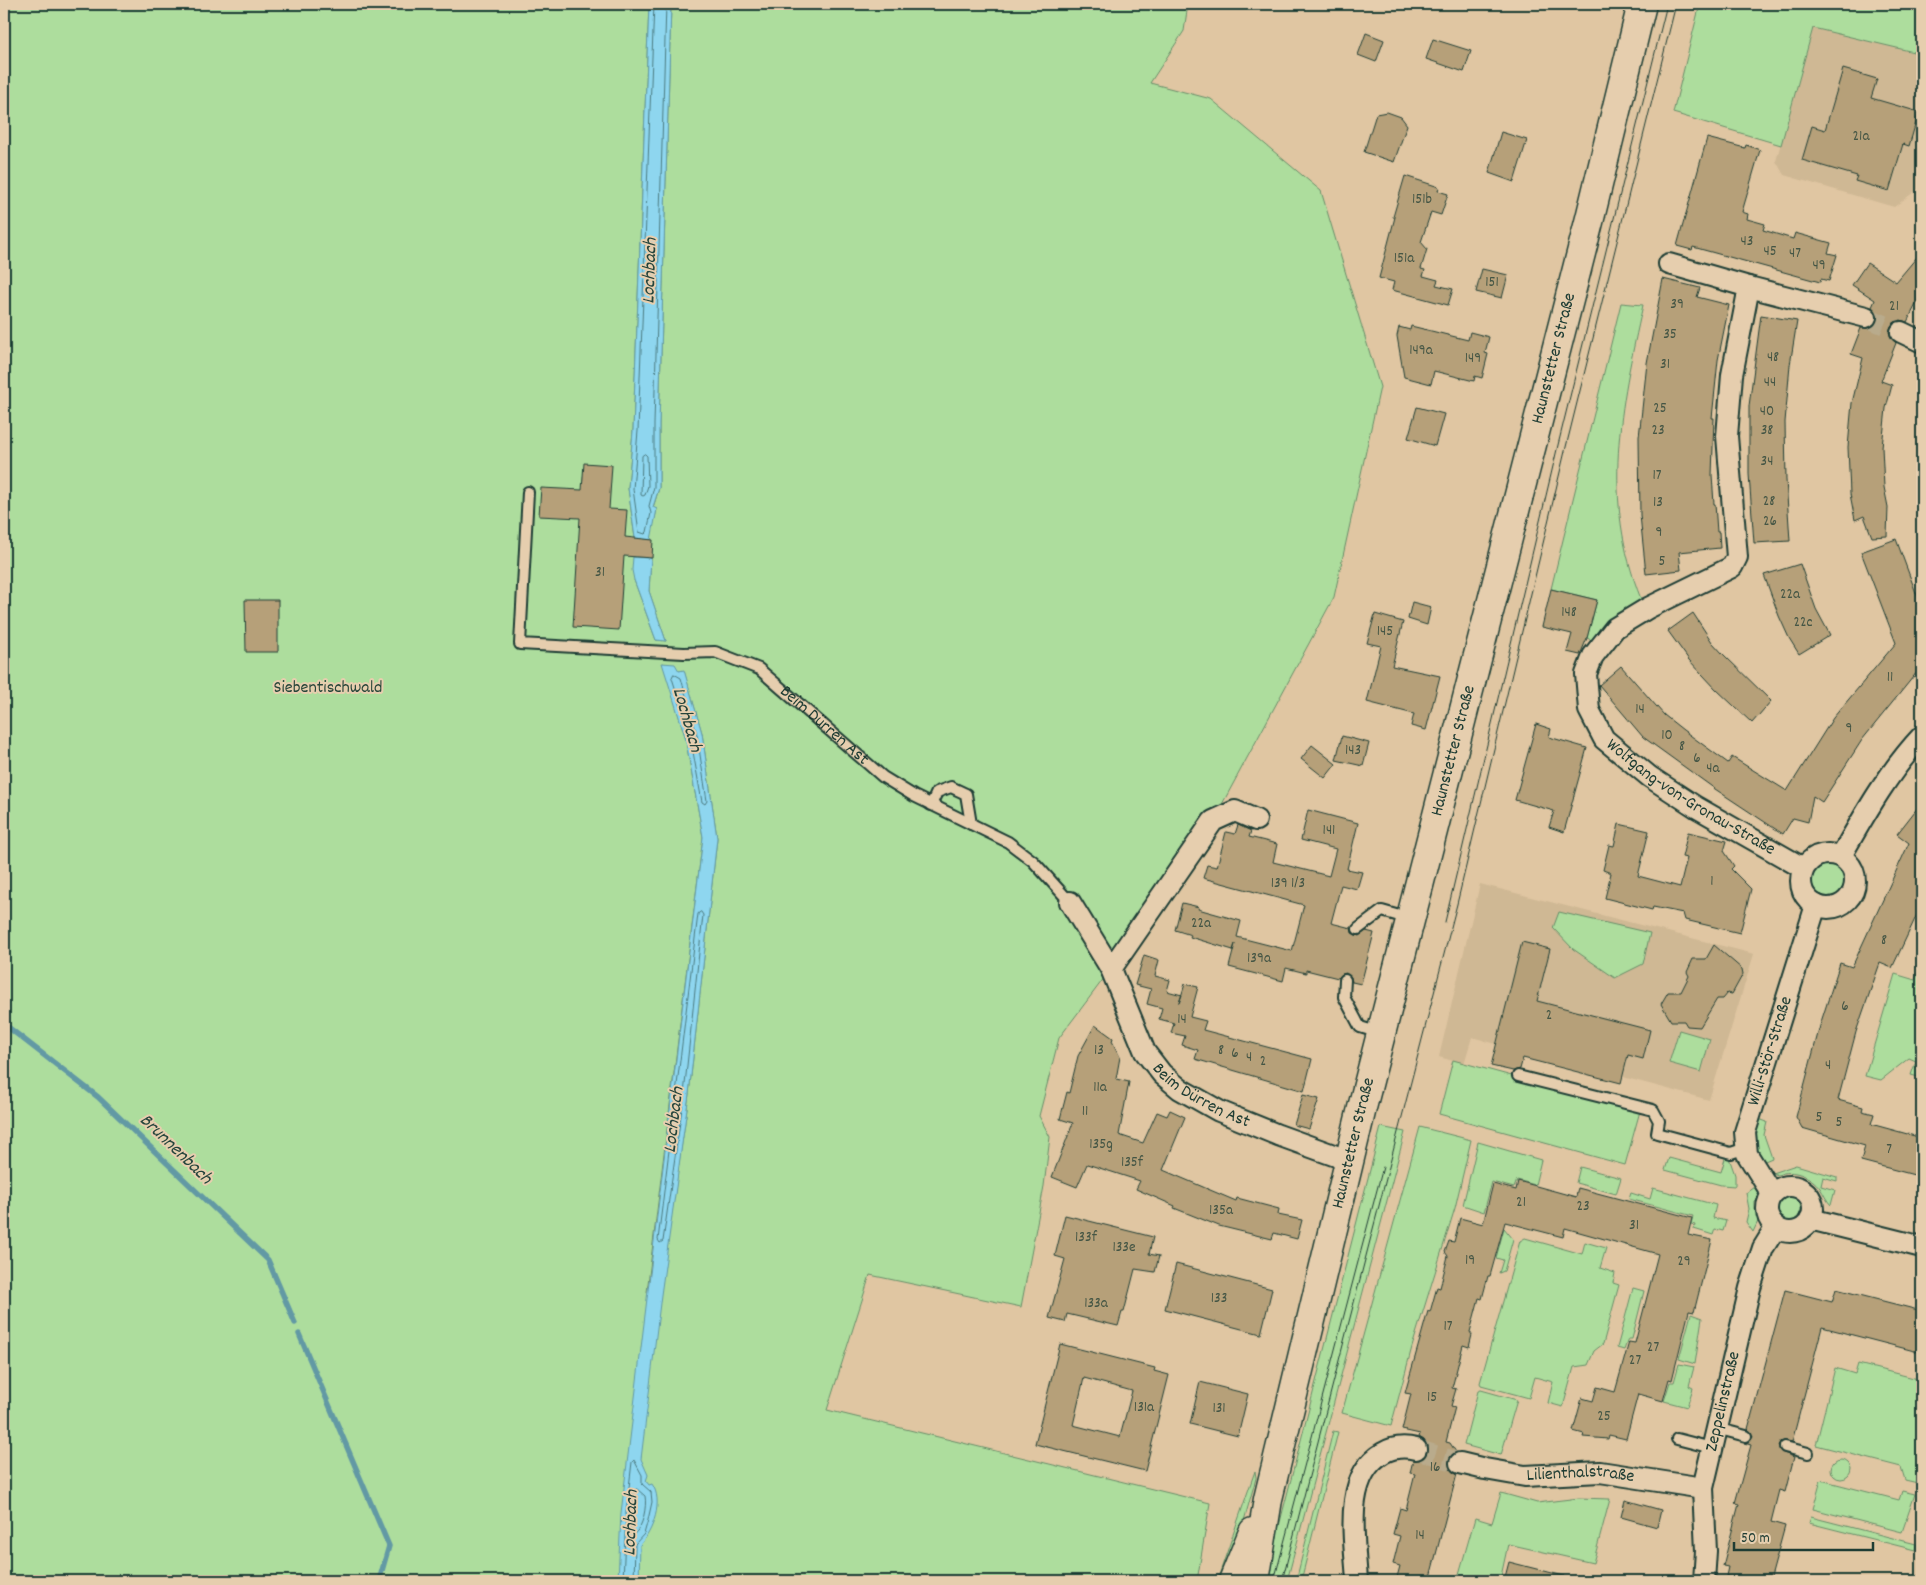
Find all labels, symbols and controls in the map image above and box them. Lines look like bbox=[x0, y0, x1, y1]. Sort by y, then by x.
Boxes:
house number: 21a bbox=[1853, 126, 1870, 148]
house number: 151b bbox=[1412, 189, 1432, 211]
house number: 43 bbox=[1741, 231, 1753, 253]
water label: Lochbach bbox=[636, 236, 666, 304]
house number: 45 bbox=[1763, 241, 1777, 263]
house number: 47 bbox=[1789, 243, 1801, 265]
house number: 151a bbox=[1394, 248, 1415, 270]
house number: 49 bbox=[1812, 255, 1826, 277]
house number: 151 bbox=[1485, 272, 1499, 294]
street label: Haunstetter Straße bbox=[1525, 290, 1583, 426]
house number: 39 bbox=[1670, 294, 1684, 316]
house number: 21 bbox=[1889, 296, 1899, 318]
house number: 35 bbox=[1663, 324, 1677, 346]
house number: 149a bbox=[1409, 340, 1434, 362]
house number: 48 bbox=[1767, 347, 1779, 369]
house number: 149 bbox=[1465, 348, 1481, 370]
house number: 31 bbox=[1660, 354, 1670, 376]
house number: 44 bbox=[1764, 372, 1776, 394]
house number: 25 bbox=[1653, 398, 1667, 420]
house number: 40 bbox=[1760, 401, 1774, 423]
house number: 23 bbox=[1651, 420, 1665, 442]
house number: 38 bbox=[1761, 420, 1773, 442]
house number: 34 bbox=[1761, 451, 1773, 473]
house number: 17 bbox=[1652, 465, 1662, 487]
house number: 28 bbox=[1763, 491, 1775, 513]
house number: 13 bbox=[1653, 492, 1663, 514]
house number: 26 bbox=[1763, 511, 1777, 533]
house number: 9 bbox=[1656, 522, 1662, 544]
house number: 5 bbox=[1659, 551, 1666, 573]
house number: 31 bbox=[595, 562, 605, 584]
house number: 22a bbox=[1780, 584, 1801, 606]
house number: 148 bbox=[1561, 602, 1577, 624]
house number: 22c bbox=[1793, 612, 1813, 634]
house number: 145 bbox=[1377, 621, 1393, 643]
house number: 11 bbox=[1887, 667, 1893, 689]
park label: Siebentischwald bbox=[274, 676, 382, 701]
street label: Beim Dürren Ast bbox=[774, 680, 874, 772]
street label: Haunstetter Straße bbox=[1425, 683, 1482, 819]
water label: Lochbach bbox=[664, 685, 708, 757]
house number: 14 bbox=[1635, 699, 1645, 721]
house number: 9 bbox=[1846, 718, 1852, 740]
house number: 10 bbox=[1661, 725, 1673, 747]
street label: Wolfgang-von-Gronau-Straße bbox=[1600, 733, 1780, 862]
house number: 8 bbox=[1679, 736, 1685, 758]
house number: 143 bbox=[1345, 740, 1361, 762]
house number: 6 bbox=[1693, 748, 1701, 770]
house number: 4a bbox=[1706, 758, 1721, 780]
house number: 141 bbox=[1323, 820, 1335, 842]
house number: 1 bbox=[1710, 871, 1714, 893]
house number: 139 1/3 bbox=[1271, 873, 1305, 895]
house number: 22a bbox=[1191, 913, 1212, 935]
house number: 8 bbox=[1881, 930, 1887, 952]
house number: 139a bbox=[1247, 948, 1272, 970]
street label: Willi-Stör-Straße bbox=[1741, 993, 1799, 1109]
house number: 6 bbox=[1841, 996, 1849, 1018]
house number: 2 bbox=[1546, 1005, 1552, 1027]
house number: 14 bbox=[1177, 1009, 1187, 1031]
house number: 13 bbox=[1094, 1040, 1104, 1062]
house number: 8 bbox=[1218, 1040, 1224, 1062]
house number: 6 bbox=[1231, 1043, 1239, 1065]
house number: 4 bbox=[1246, 1047, 1252, 1069]
house number: 2 bbox=[1260, 1051, 1266, 1073]
house number: 4 bbox=[1825, 1055, 1831, 1077]
street label: Beim Dürren Ast bbox=[1146, 1058, 1254, 1135]
street label: Haunstetter Straße bbox=[1326, 1075, 1382, 1211]
house number: 11a bbox=[1093, 1077, 1108, 1099]
water label: Lochbach bbox=[658, 1084, 693, 1154]
house number: 11 bbox=[1082, 1101, 1088, 1123]
house number: 5 bbox=[1816, 1107, 1823, 1129]
water label: Brunnenbach bbox=[132, 1108, 219, 1193]
house number: 5 bbox=[1836, 1112, 1843, 1134]
house number: 135g bbox=[1089, 1134, 1113, 1156]
house number: 7 bbox=[1886, 1139, 1892, 1161]
house number: 135f bbox=[1121, 1152, 1144, 1174]
house number: 21 bbox=[1516, 1192, 1526, 1214]
house number: 23 bbox=[1576, 1196, 1590, 1218]
house number: 135a bbox=[1209, 1200, 1234, 1222]
house number: 31 bbox=[1629, 1215, 1639, 1237]
house number: 133f bbox=[1075, 1227, 1098, 1249]
house number: 133e bbox=[1112, 1237, 1136, 1259]
house number: 19 bbox=[1465, 1250, 1475, 1272]
house number: 29 bbox=[1677, 1251, 1691, 1273]
house number: 133 bbox=[1211, 1288, 1227, 1310]
house number: 133a bbox=[1084, 1293, 1109, 1315]
house number: 17 bbox=[1443, 1316, 1453, 1338]
house number: 27 bbox=[1647, 1337, 1659, 1359]
street label: Zeppelinstraße bbox=[1699, 1349, 1747, 1454]
house number: 27 bbox=[1629, 1350, 1641, 1372]
house number: 15 bbox=[1427, 1387, 1437, 1409]
house number: 131a bbox=[1134, 1397, 1155, 1419]
house number: 131 bbox=[1212, 1398, 1226, 1420]
house number: 25 bbox=[1597, 1406, 1611, 1428]
house number: 16 bbox=[1430, 1457, 1440, 1479]
street label: Lilienthalstraße bbox=[1526, 1459, 1636, 1490]
water label: Lochbach bbox=[617, 1488, 647, 1556]
scale bar bbox=[1734, 1520, 1872, 1552]
house number: 14 bbox=[1415, 1525, 1425, 1547]
text: 50 m bbox=[1741, 1528, 1770, 1550]

